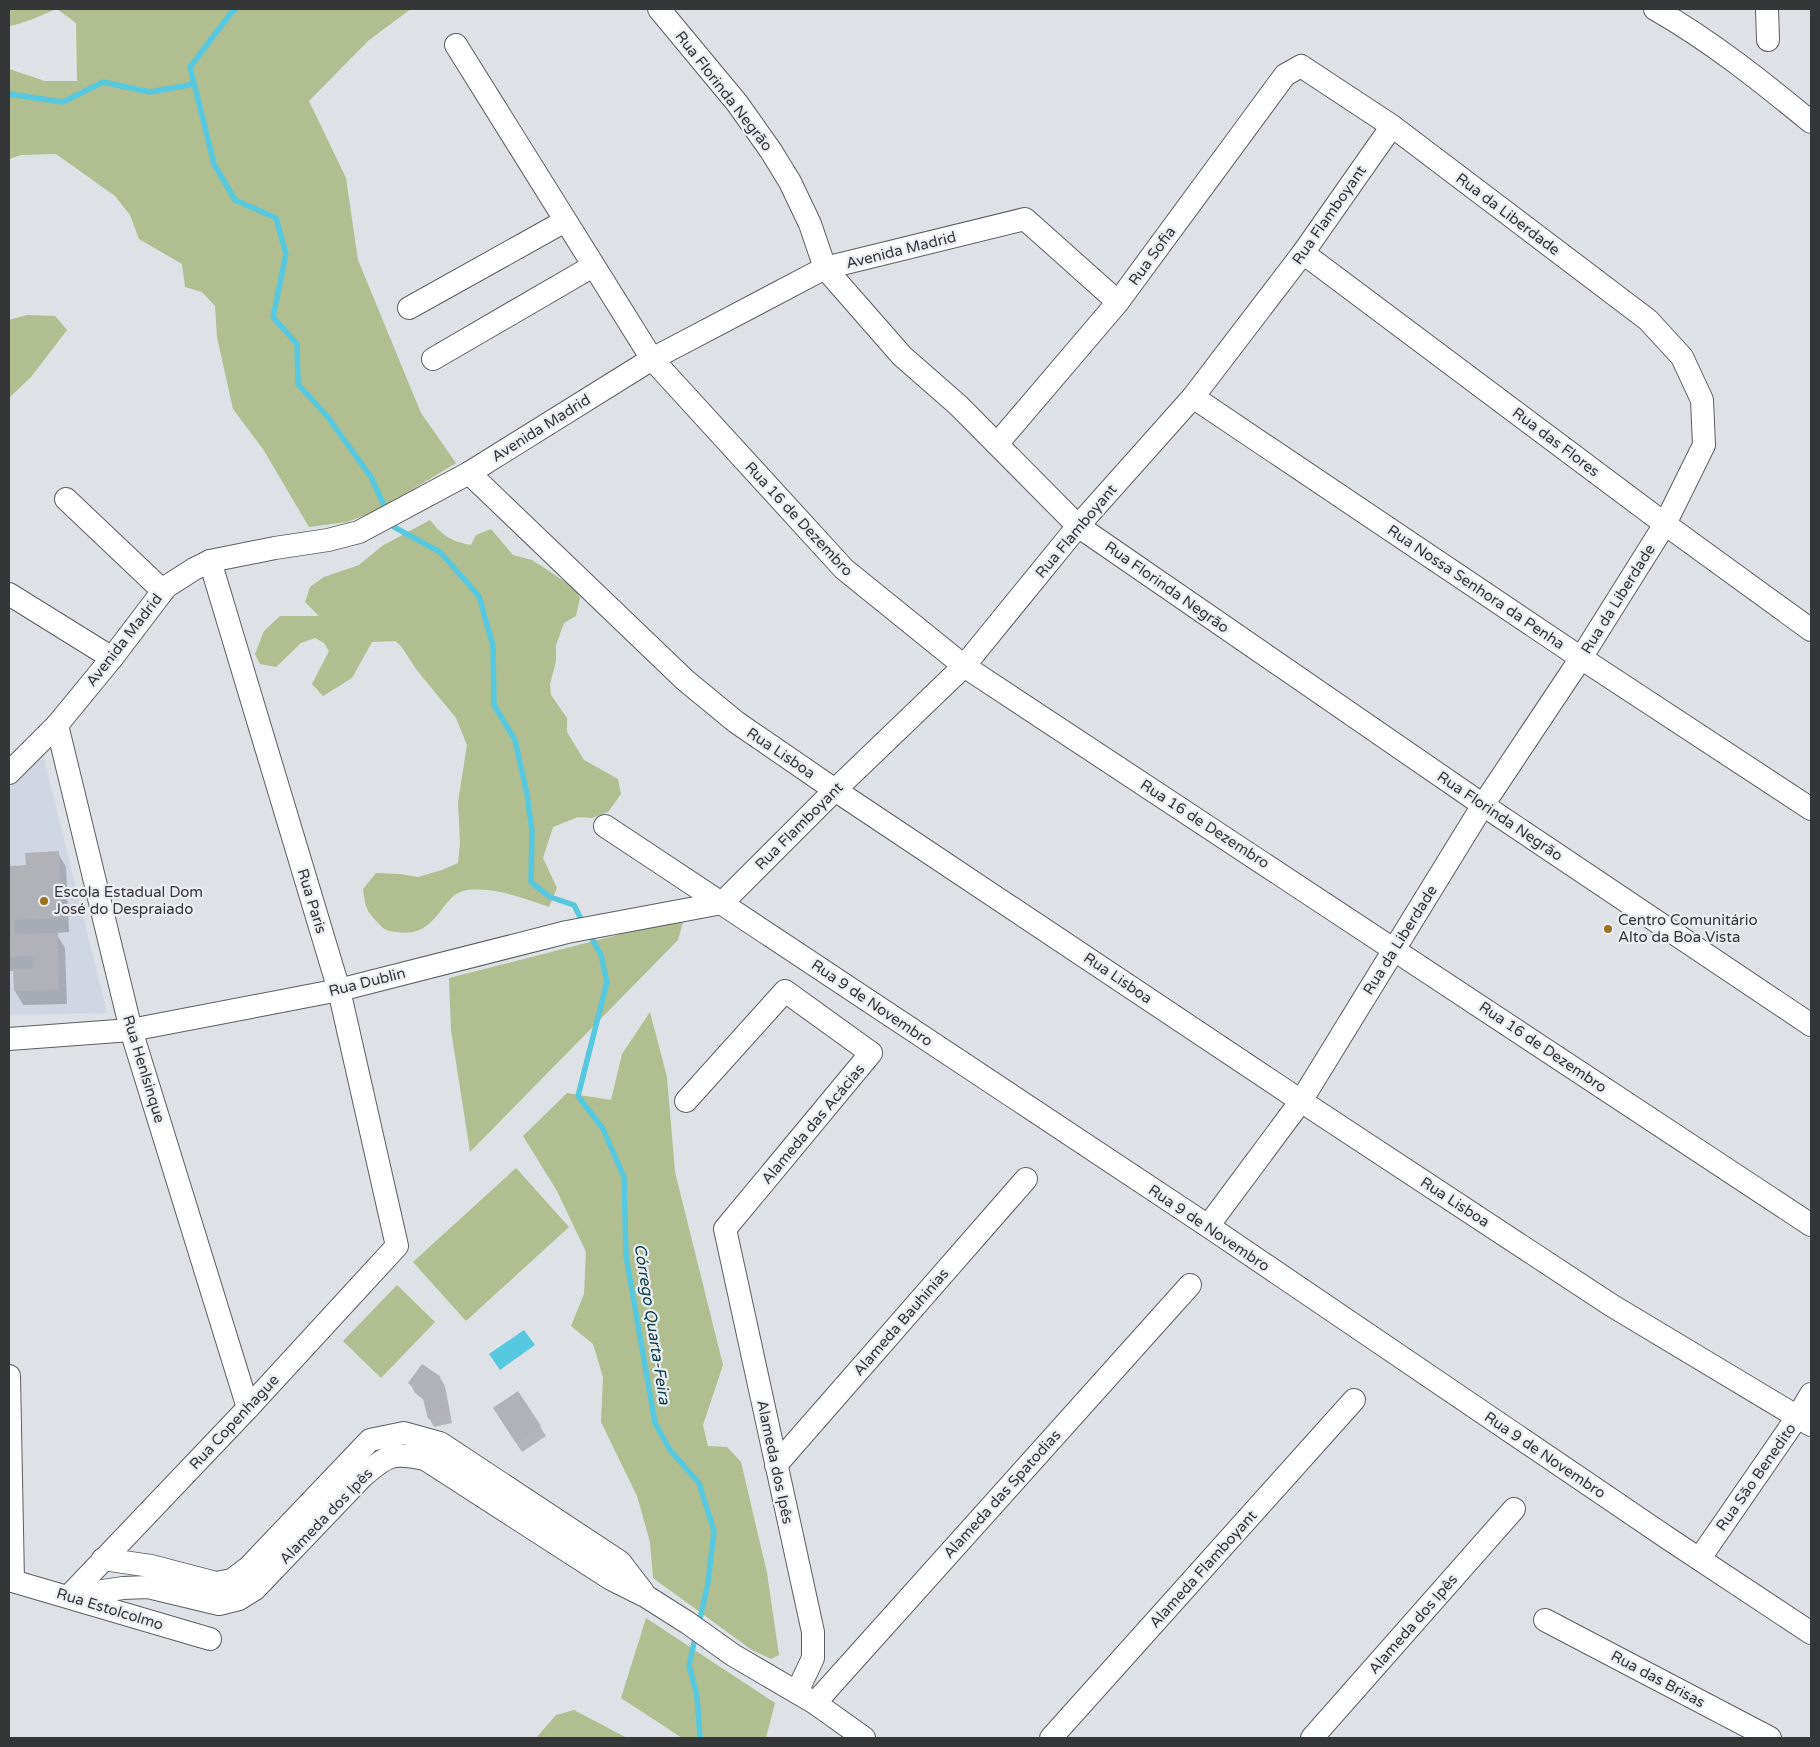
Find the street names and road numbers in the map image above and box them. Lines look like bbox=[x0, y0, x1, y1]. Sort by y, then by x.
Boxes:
street label: Rua Florinda Negrão bbox=[671, 27, 777, 155]
street label: Rua Flamboyant bbox=[1288, 162, 1370, 268]
street label: Rua da Liberdade bbox=[1452, 169, 1564, 259]
street label: Rua Sofia bbox=[1125, 223, 1179, 289]
street label: Avenida Madrid bbox=[844, 228, 958, 272]
street label: Avenida Madrid bbox=[488, 390, 594, 466]
street label: Rua das Flores bbox=[1509, 403, 1603, 481]
street label: Rua 16 de Dezembro bbox=[741, 458, 857, 580]
street label: Rua Flamboyant bbox=[1032, 480, 1121, 581]
street label: Rua Nossa Senhora da Penha bbox=[1384, 521, 1568, 653]
street label: Rua Florinda Negrão bbox=[1101, 537, 1233, 637]
street label: Rua da Liberdade bbox=[1577, 541, 1659, 657]
street label: Avenida Madrid bbox=[82, 590, 166, 690]
street label: Rua Lisboa bbox=[743, 724, 819, 782]
street label: Rua Florinda Negrão bbox=[1434, 767, 1566, 865]
street label: Rua 16 de Dezembro bbox=[1137, 776, 1273, 872]
street label: Rua Flamboyant bbox=[751, 778, 847, 874]
street label: Rua Paris bbox=[294, 866, 330, 936]
street label: Rua da Liberdade bbox=[1359, 882, 1441, 998]
street label: Rua Lisboa bbox=[1080, 949, 1156, 1007]
street label: Rua 9 de Novembro bbox=[808, 956, 936, 1050]
street label: Rua Dublin bbox=[327, 964, 407, 1000]
street label: Rua 16 de Dezembro bbox=[1476, 998, 1610, 1096]
street label: Rua Henlsinque bbox=[119, 1013, 169, 1125]
street label: Alameda das Acácias bbox=[758, 1060, 868, 1188]
street label: Rua Lisboa bbox=[1417, 1173, 1493, 1231]
street label: Rua 9 de Novembro bbox=[1145, 1181, 1273, 1275]
street label: Alameda Bauhinias bbox=[849, 1265, 953, 1379]
street label: Rua Copenhague bbox=[185, 1371, 283, 1473]
street label: Alameda dos Ipês bbox=[753, 1398, 797, 1526]
street label: Rua 9 de Novembro bbox=[1481, 1408, 1609, 1502]
street label: Rua São Benedito bbox=[1712, 1420, 1800, 1534]
street label: Alameda das Spatodias bbox=[940, 1426, 1064, 1562]
street label: Alameda dos Ipês bbox=[276, 1464, 376, 1568]
street label: Alameda Flamboyant bbox=[1146, 1506, 1261, 1631]
street label: Alameda dos Ipês bbox=[1365, 1570, 1461, 1678]
street label: Rua Estolcolmo bbox=[54, 1584, 166, 1634]
street label: Rua das Brisas bbox=[1608, 1647, 1708, 1711]

